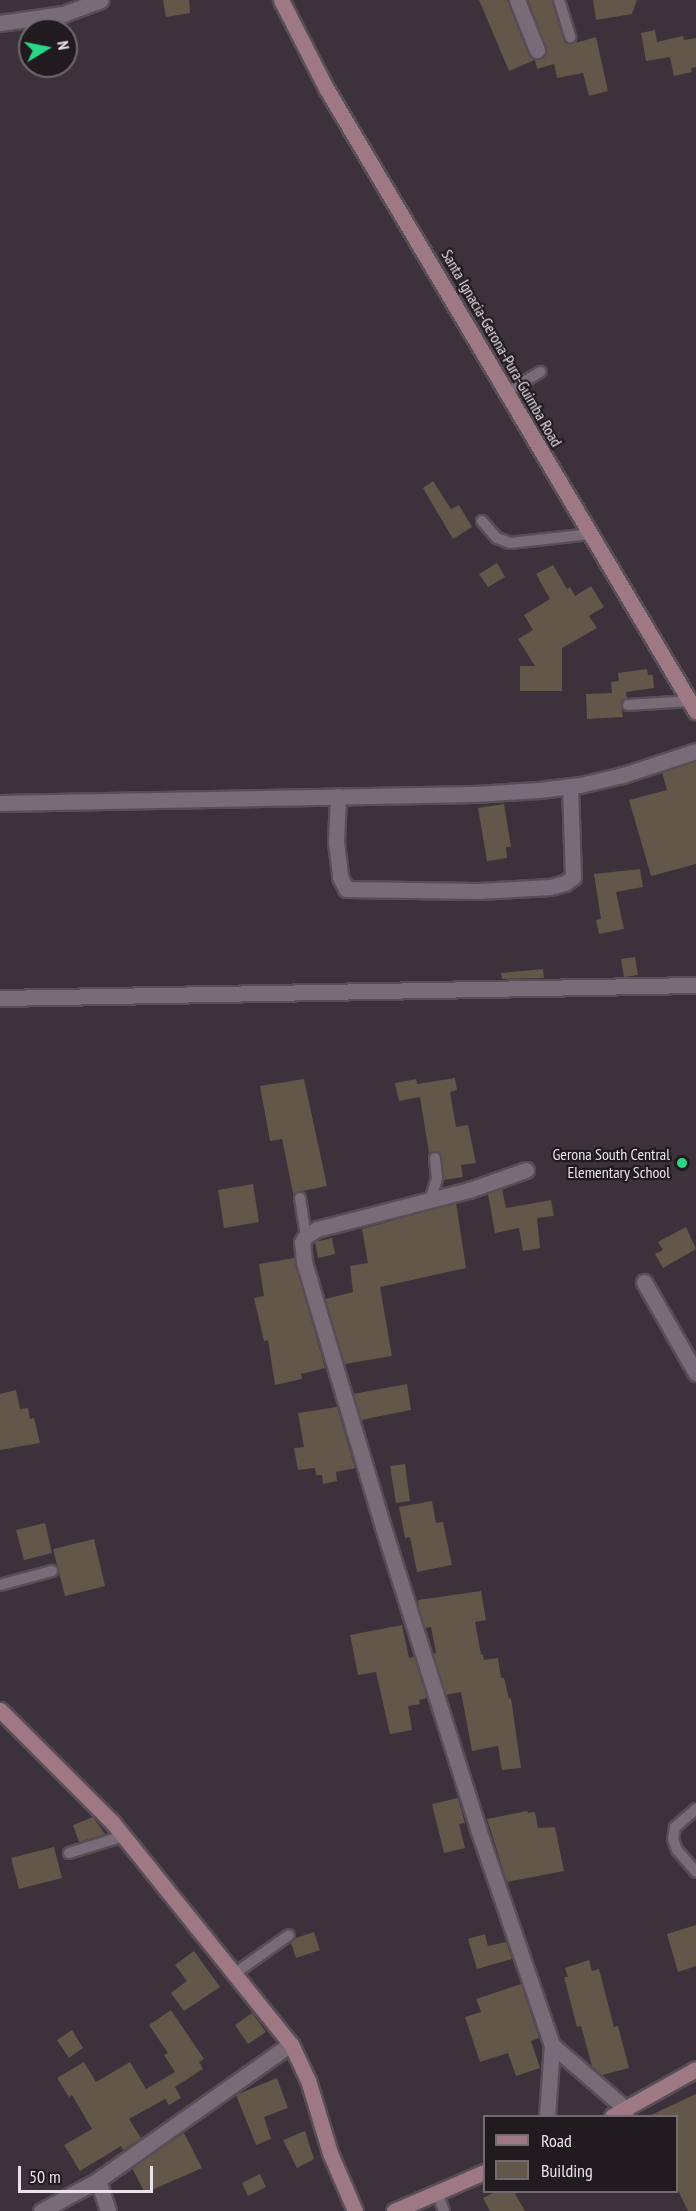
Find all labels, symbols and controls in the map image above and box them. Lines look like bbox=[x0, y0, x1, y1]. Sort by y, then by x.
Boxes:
north arrow bbox=[18, 18, 78, 78]
text: N bbox=[53, 39, 74, 51]
street label: Santa Ignacia-Gerona-Pura-Guimba Road bbox=[438, 246, 566, 450]
place label: Gerona South Central Elementary School bbox=[552, 1144, 670, 1182]
marker: Gerona South Central Elementary School bbox=[675, 1156, 689, 1170]
legend bbox=[483, 2115, 678, 2193]
text: Road bbox=[541, 2129, 572, 2152]
scale bar bbox=[21, 2154, 156, 2192]
text: Building bbox=[541, 2159, 593, 2182]
text: 50 m bbox=[29, 2165, 61, 2188]

